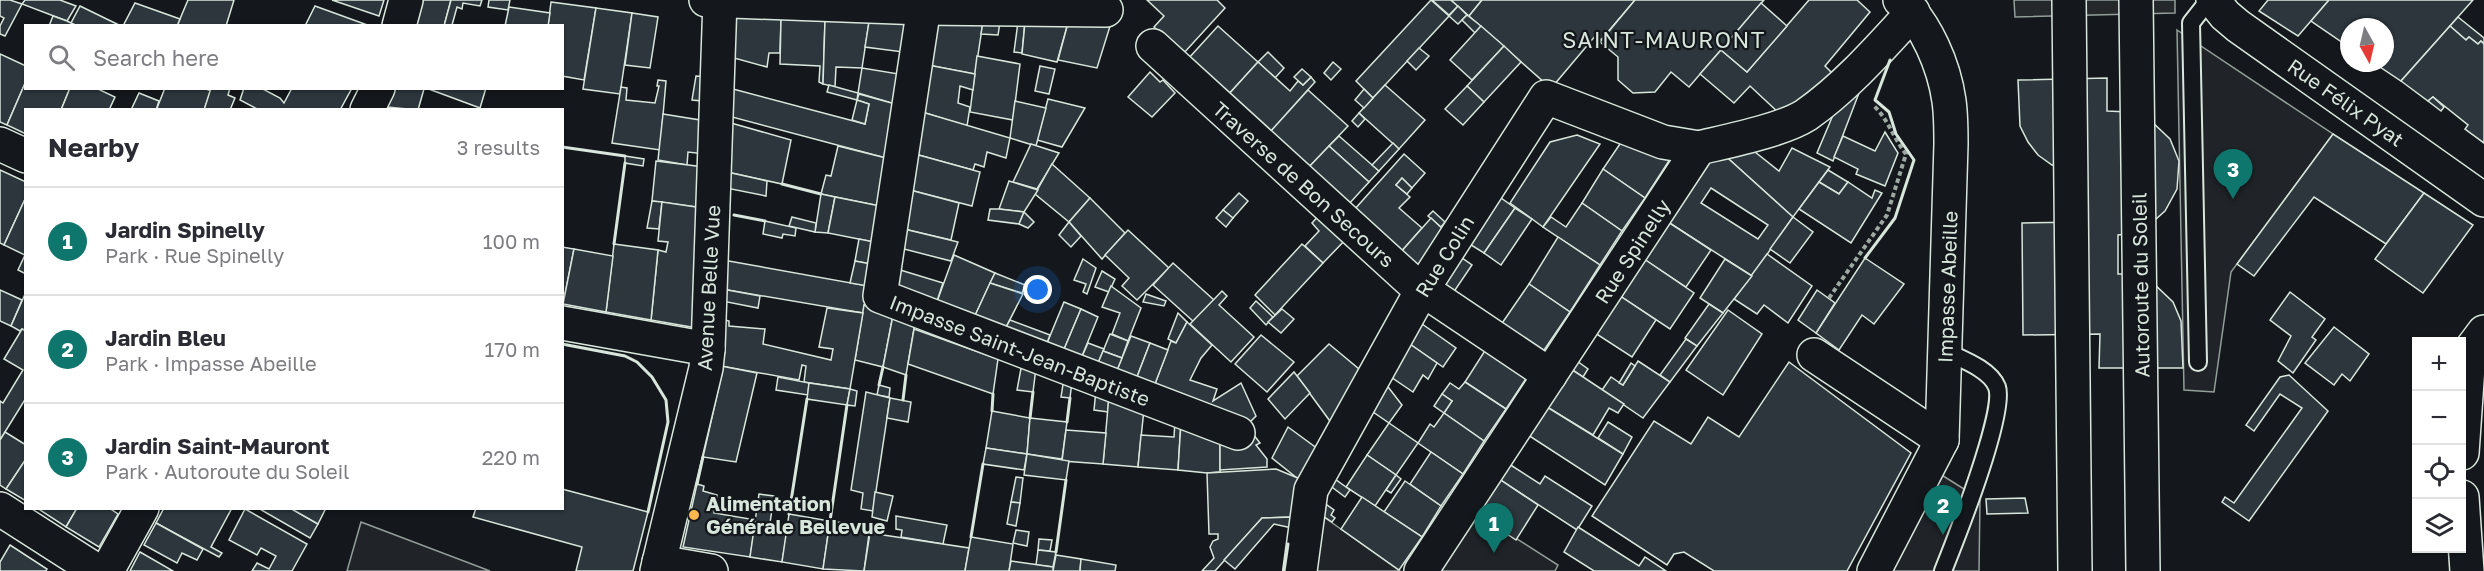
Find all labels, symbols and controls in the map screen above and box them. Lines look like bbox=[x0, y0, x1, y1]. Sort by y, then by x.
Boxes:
north arrow bbox=[2340, 18, 2394, 72]
search box bbox=[24, 24, 564, 90]
district label: SAINT-MAURONT bbox=[1562, 26, 1766, 53]
icon: search bbox=[45, 41, 78, 74]
text: Search here bbox=[93, 44, 219, 71]
street label: Rue Félix Pyat bbox=[2283, 53, 2409, 151]
street label: Traverse de Bon Secours bbox=[1208, 96, 1400, 272]
text: Nearby bbox=[48, 132, 139, 163]
text: 3 results bbox=[457, 135, 540, 159]
pin: 3 bbox=[2214, 150, 2252, 199]
street label: Autoroute du Soleil bbox=[2126, 192, 2154, 378]
street label: Rue Spinelly bbox=[1589, 194, 1675, 308]
street label: Avenue Belle Vue bbox=[692, 204, 724, 372]
street label: Rue Colin bbox=[1410, 211, 1478, 301]
street label: Impasse Abeille bbox=[1932, 211, 1962, 363]
text: Jardin Spinelly bbox=[105, 216, 265, 243]
text: 1 bbox=[62, 229, 73, 253]
text: 100 m bbox=[483, 229, 540, 253]
text: Park · Rue Spinelly bbox=[105, 243, 284, 267]
your location bbox=[1023, 275, 1052, 304]
street label: Impasse Saint-Jean-Baptiste bbox=[887, 289, 1153, 411]
text: Jardin Bleu bbox=[105, 324, 226, 351]
text: 2 bbox=[61, 337, 74, 361]
text: 170 m bbox=[485, 337, 540, 361]
map controls bbox=[2412, 337, 2466, 553]
button: + bbox=[2412, 337, 2466, 391]
text: Park · Impasse Abeille bbox=[105, 351, 317, 375]
button: − bbox=[2412, 391, 2466, 445]
text: Jardin Saint-Mauront bbox=[105, 432, 330, 459]
text: 3 bbox=[61, 445, 74, 469]
text: 220 m bbox=[482, 445, 540, 469]
button: locate bbox=[2412, 445, 2466, 499]
text: Park · Autoroute du Soleil bbox=[105, 459, 349, 483]
pin: 2 bbox=[1924, 486, 1962, 535]
place label: Alimentation Générale Bellevue bbox=[706, 491, 885, 538]
button: layers bbox=[2412, 499, 2466, 553]
pin: 1 bbox=[1474, 504, 1514, 553]
marker: Alimentation Générale Bellevue bbox=[687, 508, 701, 522]

